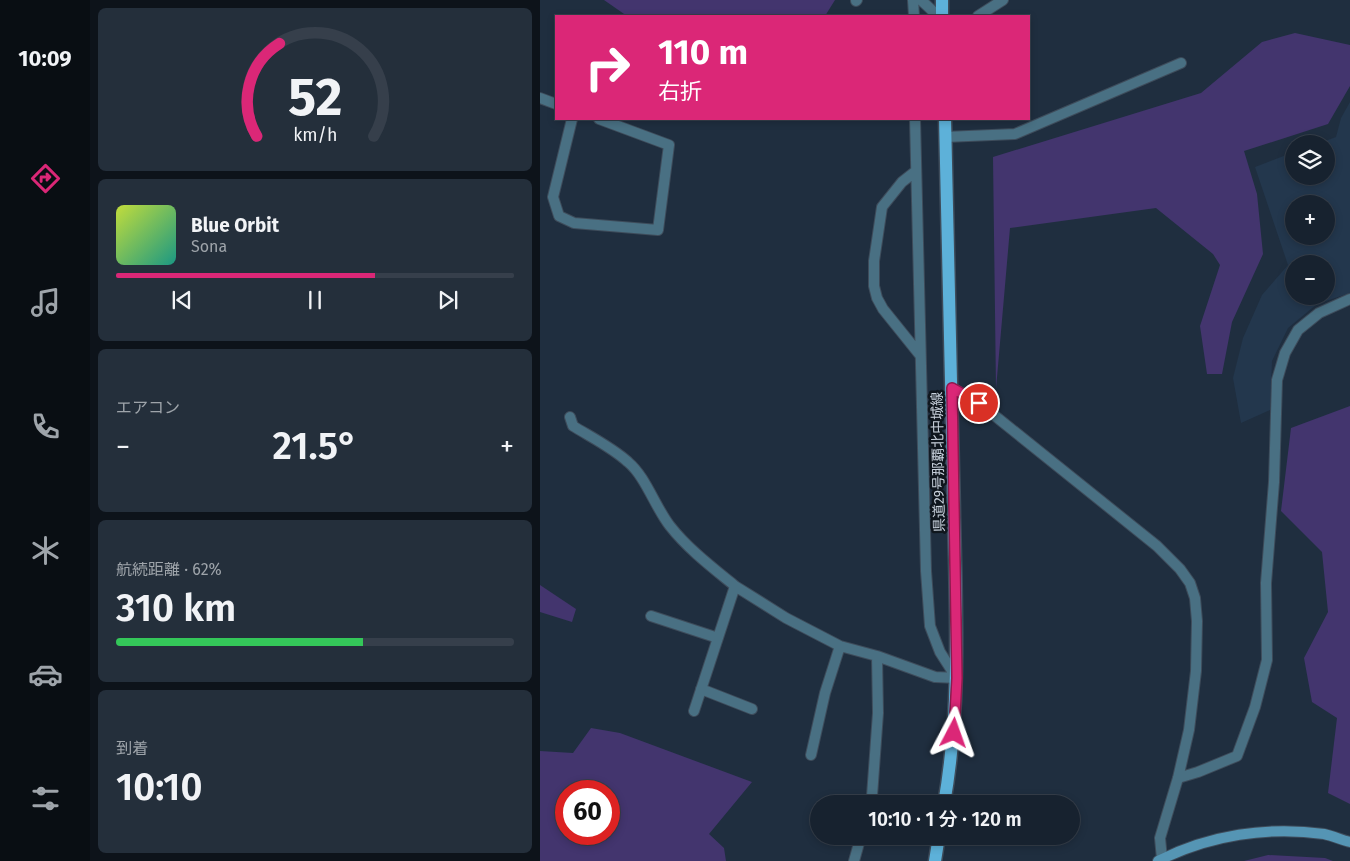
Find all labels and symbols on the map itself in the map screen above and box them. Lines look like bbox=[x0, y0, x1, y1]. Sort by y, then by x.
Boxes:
pin bbox=[958, 382, 1000, 424]
street label: 県道29号那覇北中城線 bbox=[929, 392, 948, 532]
position arrow bbox=[927, 706, 979, 758]
speed limit sign: 60 bbox=[555, 780, 620, 845]

